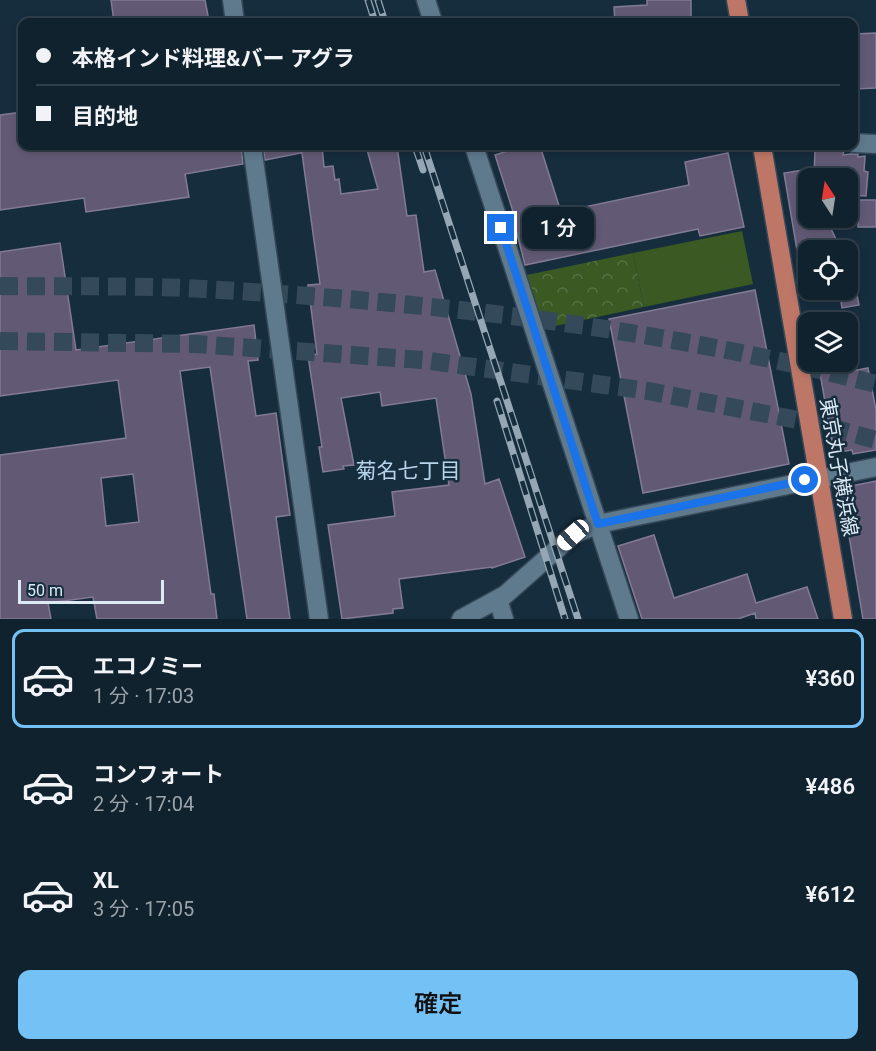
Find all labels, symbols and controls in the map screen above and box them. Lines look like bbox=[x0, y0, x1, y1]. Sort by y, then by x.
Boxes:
text: 本格インド料理&バー アグラ bbox=[72, 46, 355, 71]
text: 目的地 bbox=[72, 104, 138, 129]
north arrow bbox=[798, 168, 858, 228]
map controls bbox=[798, 168, 858, 372]
callout: 1 分 bbox=[522, 207, 594, 249]
route end bbox=[487, 214, 514, 241]
text: 1 分 bbox=[540, 216, 576, 240]
button: locate bbox=[798, 240, 858, 300]
button: layers bbox=[798, 312, 858, 372]
street label: 東京丸子横浜線 bbox=[815, 396, 863, 538]
district label: 菊名七丁目 bbox=[356, 459, 461, 483]
route start bbox=[791, 466, 818, 493]
car bbox=[554, 516, 592, 554]
scale bar bbox=[18, 577, 164, 604]
text: 50 m bbox=[27, 581, 63, 600]
icon: car bbox=[21, 652, 75, 706]
text: エコノミー bbox=[93, 654, 203, 679]
text: ¥360 bbox=[806, 666, 855, 691]
text: 1 分 · 17:03 bbox=[93, 684, 194, 708]
icon: car bbox=[21, 760, 75, 814]
text: コンフォート bbox=[93, 762, 224, 787]
text: ¥486 bbox=[806, 774, 855, 799]
text: 2 分 · 17:04 bbox=[93, 792, 194, 816]
icon: car bbox=[21, 868, 75, 922]
text: XL bbox=[93, 868, 119, 893]
text: ¥612 bbox=[806, 882, 855, 907]
text: 3 分 · 17:05 bbox=[93, 897, 194, 921]
button: 確定 bbox=[18, 970, 858, 1039]

